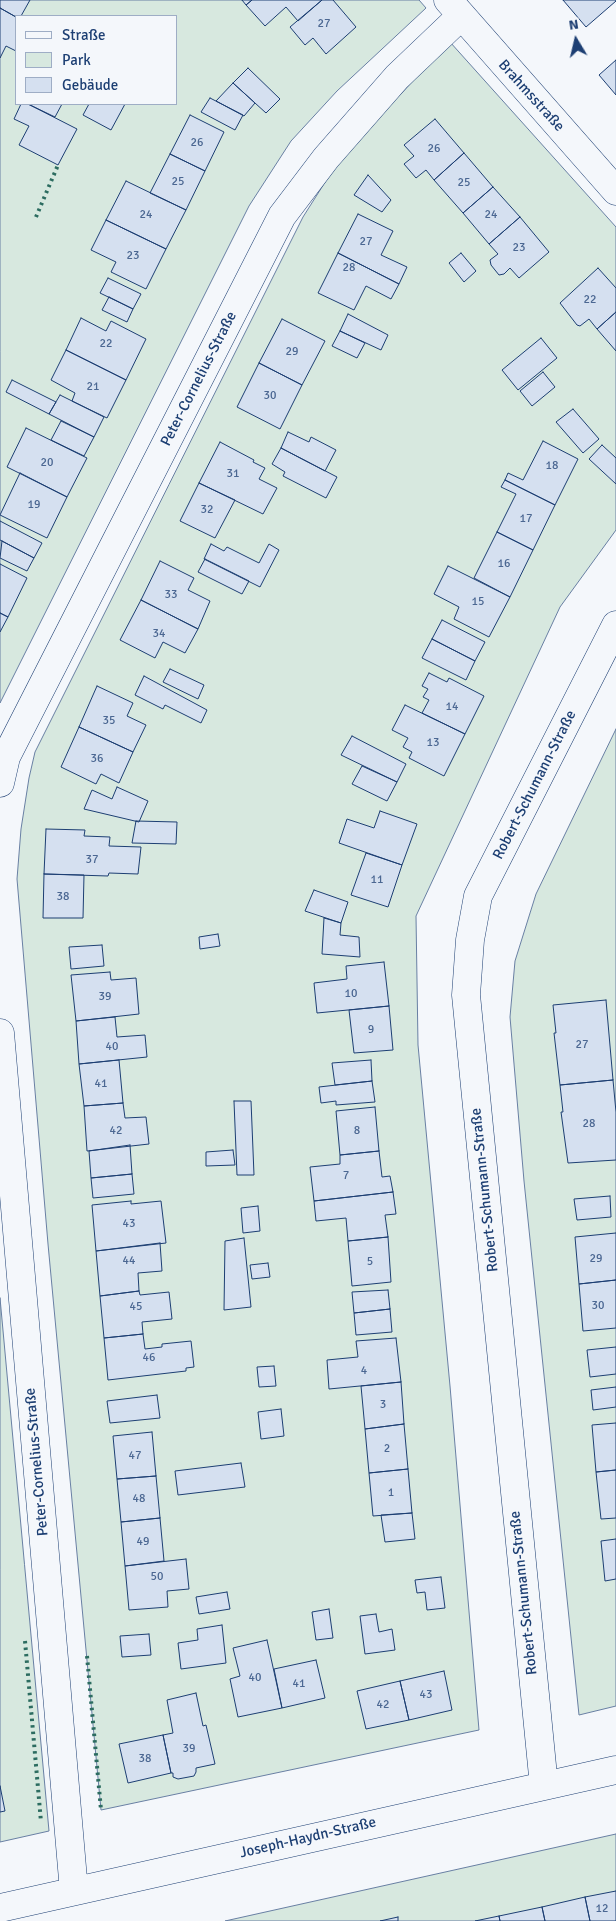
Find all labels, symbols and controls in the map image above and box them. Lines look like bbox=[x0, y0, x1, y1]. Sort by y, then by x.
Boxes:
legend bbox=[15, 15, 178, 105]
north arrow bbox=[551, 15, 601, 65]
text: N bbox=[567, 16, 580, 34]
house number: 27 bbox=[318, 17, 330, 31]
text: Straße bbox=[62, 26, 106, 44]
text: Park bbox=[62, 51, 91, 69]
street label: Brahmsstraße bbox=[494, 56, 568, 136]
text: Gebäude bbox=[62, 76, 118, 94]
house number: 26 bbox=[191, 136, 203, 150]
house number: 26 bbox=[428, 142, 440, 156]
house number: 25 bbox=[172, 175, 184, 189]
house number: 25 bbox=[458, 176, 470, 190]
house number: 24 bbox=[140, 208, 152, 222]
house number: 24 bbox=[485, 208, 497, 222]
house number: 27 bbox=[360, 235, 372, 249]
house number: 23 bbox=[513, 241, 525, 255]
house number: 23 bbox=[127, 249, 139, 263]
house number: 28 bbox=[343, 261, 355, 275]
house number: 22 bbox=[584, 293, 596, 307]
street label: Peter-Cornelius-Straße bbox=[157, 309, 241, 449]
house number: 22 bbox=[100, 337, 112, 351]
house number: 29 bbox=[286, 345, 298, 359]
house number: 21 bbox=[87, 380, 99, 394]
house number: 30 bbox=[264, 389, 276, 403]
house number: 20 bbox=[41, 456, 53, 470]
house number: 18 bbox=[546, 459, 558, 473]
house number: 31 bbox=[227, 467, 239, 481]
house number: 19 bbox=[28, 498, 40, 512]
house number: 32 bbox=[201, 503, 213, 517]
house number: 17 bbox=[520, 512, 532, 526]
house number: 16 bbox=[498, 557, 510, 571]
house number: 33 bbox=[165, 588, 177, 602]
house number: 15 bbox=[472, 595, 484, 609]
house number: 34 bbox=[153, 627, 165, 641]
house number: 14 bbox=[446, 700, 458, 714]
street label: Robert-Schumann-Straße bbox=[490, 707, 580, 863]
house number: 35 bbox=[103, 714, 115, 728]
house number: 13 bbox=[427, 736, 439, 750]
house number: 36 bbox=[91, 752, 103, 766]
house number: 37 bbox=[86, 853, 98, 867]
house number: 11 bbox=[371, 873, 383, 887]
house number: 38 bbox=[57, 890, 69, 904]
house number: 10 bbox=[345, 987, 357, 1001]
house number: 39 bbox=[99, 990, 111, 1004]
house number: 9 bbox=[368, 1023, 374, 1037]
house number: 27 bbox=[576, 1038, 588, 1052]
house number: 40 bbox=[106, 1040, 118, 1054]
house number: 41 bbox=[95, 1077, 107, 1091]
street label: Robert-Schumann-Straße bbox=[467, 1107, 503, 1273]
house number: 28 bbox=[583, 1117, 595, 1131]
house number: 42 bbox=[110, 1124, 122, 1138]
house number: 8 bbox=[354, 1124, 360, 1138]
house number: 7 bbox=[343, 1169, 349, 1183]
house number: 43 bbox=[123, 1217, 135, 1231]
house number: 29 bbox=[590, 1252, 602, 1266]
house number: 44 bbox=[123, 1254, 135, 1268]
house number: 5 bbox=[367, 1255, 373, 1269]
house number: 30 bbox=[592, 1299, 604, 1313]
house number: 45 bbox=[130, 1300, 142, 1314]
house number: 46 bbox=[143, 1351, 155, 1365]
house number: 4 bbox=[361, 1364, 367, 1378]
street label: Peter-Cornelius-Straße bbox=[22, 1387, 52, 1537]
house number: 3 bbox=[380, 1398, 386, 1412]
house number: 2 bbox=[384, 1442, 390, 1456]
house number: 47 bbox=[129, 1449, 141, 1463]
house number: 1 bbox=[388, 1486, 394, 1500]
house number: 48 bbox=[133, 1492, 145, 1506]
street label: Robert-Schumann-Straße bbox=[506, 1510, 542, 1676]
house number: 49 bbox=[137, 1535, 149, 1549]
house number: 50 bbox=[151, 1570, 163, 1584]
house number: 40 bbox=[249, 1671, 261, 1685]
house number: 41 bbox=[293, 1677, 305, 1691]
house number: 43 bbox=[420, 1688, 432, 1702]
house number: 42 bbox=[377, 1698, 389, 1712]
house number: 39 bbox=[183, 1742, 195, 1756]
house number: 38 bbox=[139, 1752, 151, 1766]
street label: Joseph-Haydn-Straße bbox=[238, 1814, 378, 1862]
house number: 12 bbox=[596, 1902, 608, 1916]

